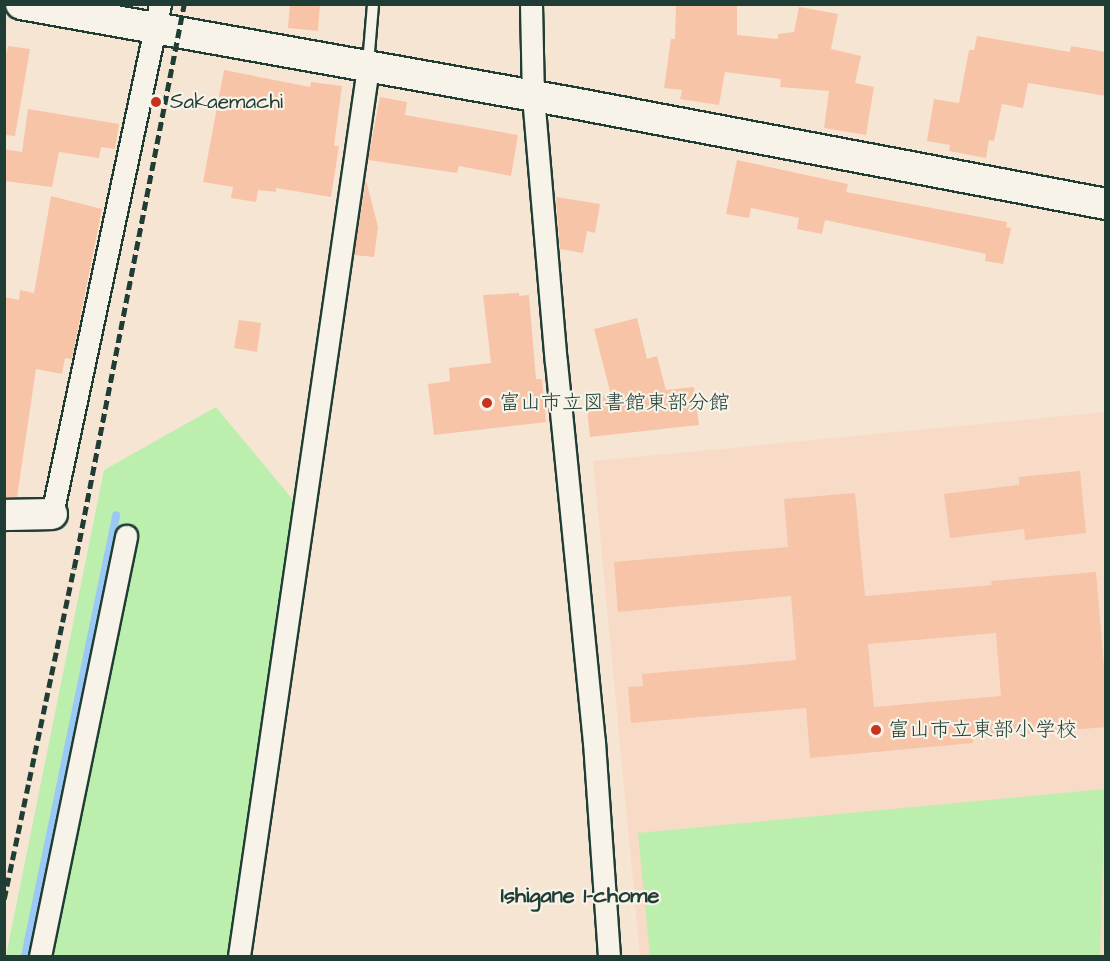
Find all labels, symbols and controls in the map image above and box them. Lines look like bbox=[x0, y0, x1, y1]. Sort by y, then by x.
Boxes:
place label: Sakaemachi bbox=[170, 89, 283, 115]
marker: Sakaemachi bbox=[147, 93, 165, 111]
place label: 富山市立図書館東部分館 bbox=[499, 390, 730, 416]
marker: 富山市立図書館東部分館 bbox=[480, 396, 494, 410]
place label: 富山市立東部小学校 bbox=[888, 717, 1077, 743]
marker: 富山市立東部小学校 bbox=[869, 723, 883, 737]
district label: Ishigane 1-chome bbox=[501, 883, 659, 909]

